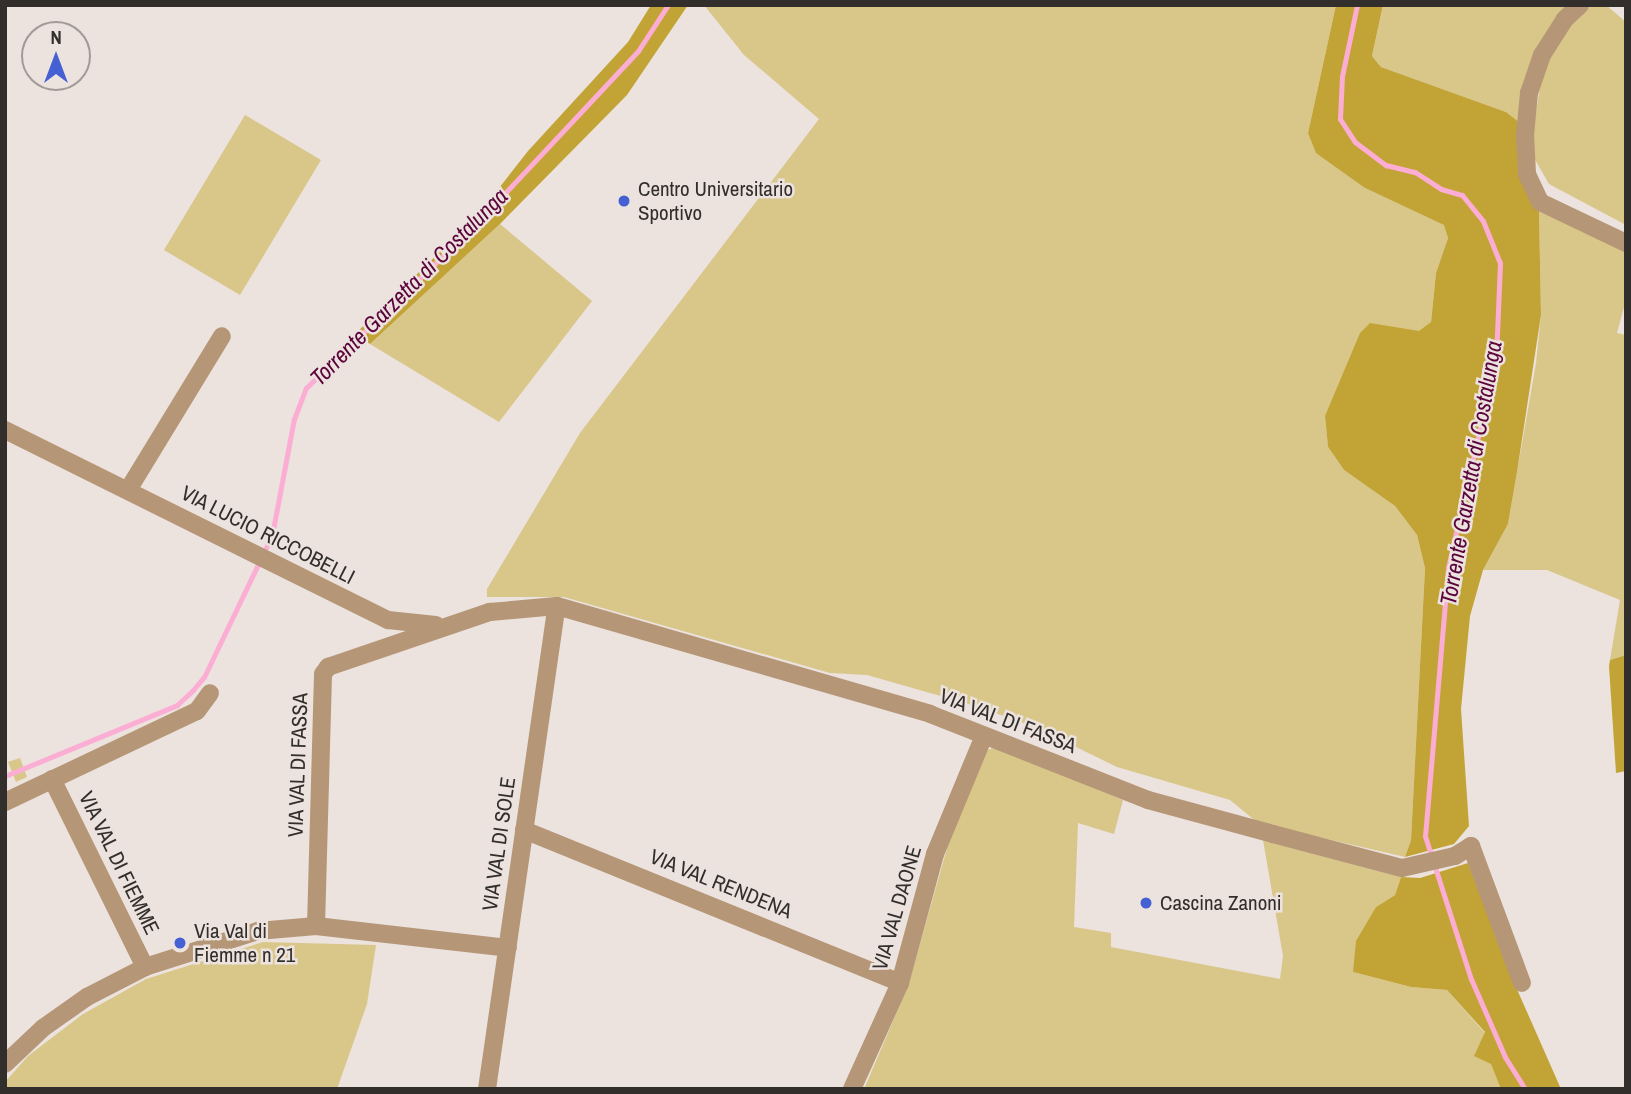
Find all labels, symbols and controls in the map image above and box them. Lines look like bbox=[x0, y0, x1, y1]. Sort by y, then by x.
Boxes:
north arrow bbox=[21, 21, 91, 91]
text: N bbox=[50, 24, 62, 50]
place label: Centro Universitario Sportivo bbox=[638, 176, 793, 226]
water label: Torrente Garzetta di Costalunga bbox=[305, 183, 513, 391]
marker: Centro Universitario Sportivo bbox=[616, 193, 632, 209]
water label: Torrente Garzetta di Costalunga bbox=[1434, 339, 1508, 607]
street label: VIA LUCIO RICCOBELLI bbox=[177, 480, 359, 590]
street label: VIA VAL DI FASSA bbox=[935, 683, 1081, 759]
street label: VIA VAL DI FASSA bbox=[283, 692, 313, 838]
street label: VIA VAL DI SOLE bbox=[477, 775, 521, 913]
street label: VIA VAL DI FIEMME bbox=[73, 787, 165, 939]
street label: VIA VAL DAONE bbox=[867, 842, 927, 974]
street label: VIA VAL RENDENA bbox=[645, 844, 797, 924]
place label: Cascina Zanoni bbox=[1160, 890, 1282, 916]
marker: Cascina Zanoni bbox=[1138, 895, 1154, 911]
place label: Via Val di Fiemme n 21 bbox=[194, 918, 295, 968]
marker: Via Val di Fiemme n 21 bbox=[172, 935, 188, 951]

